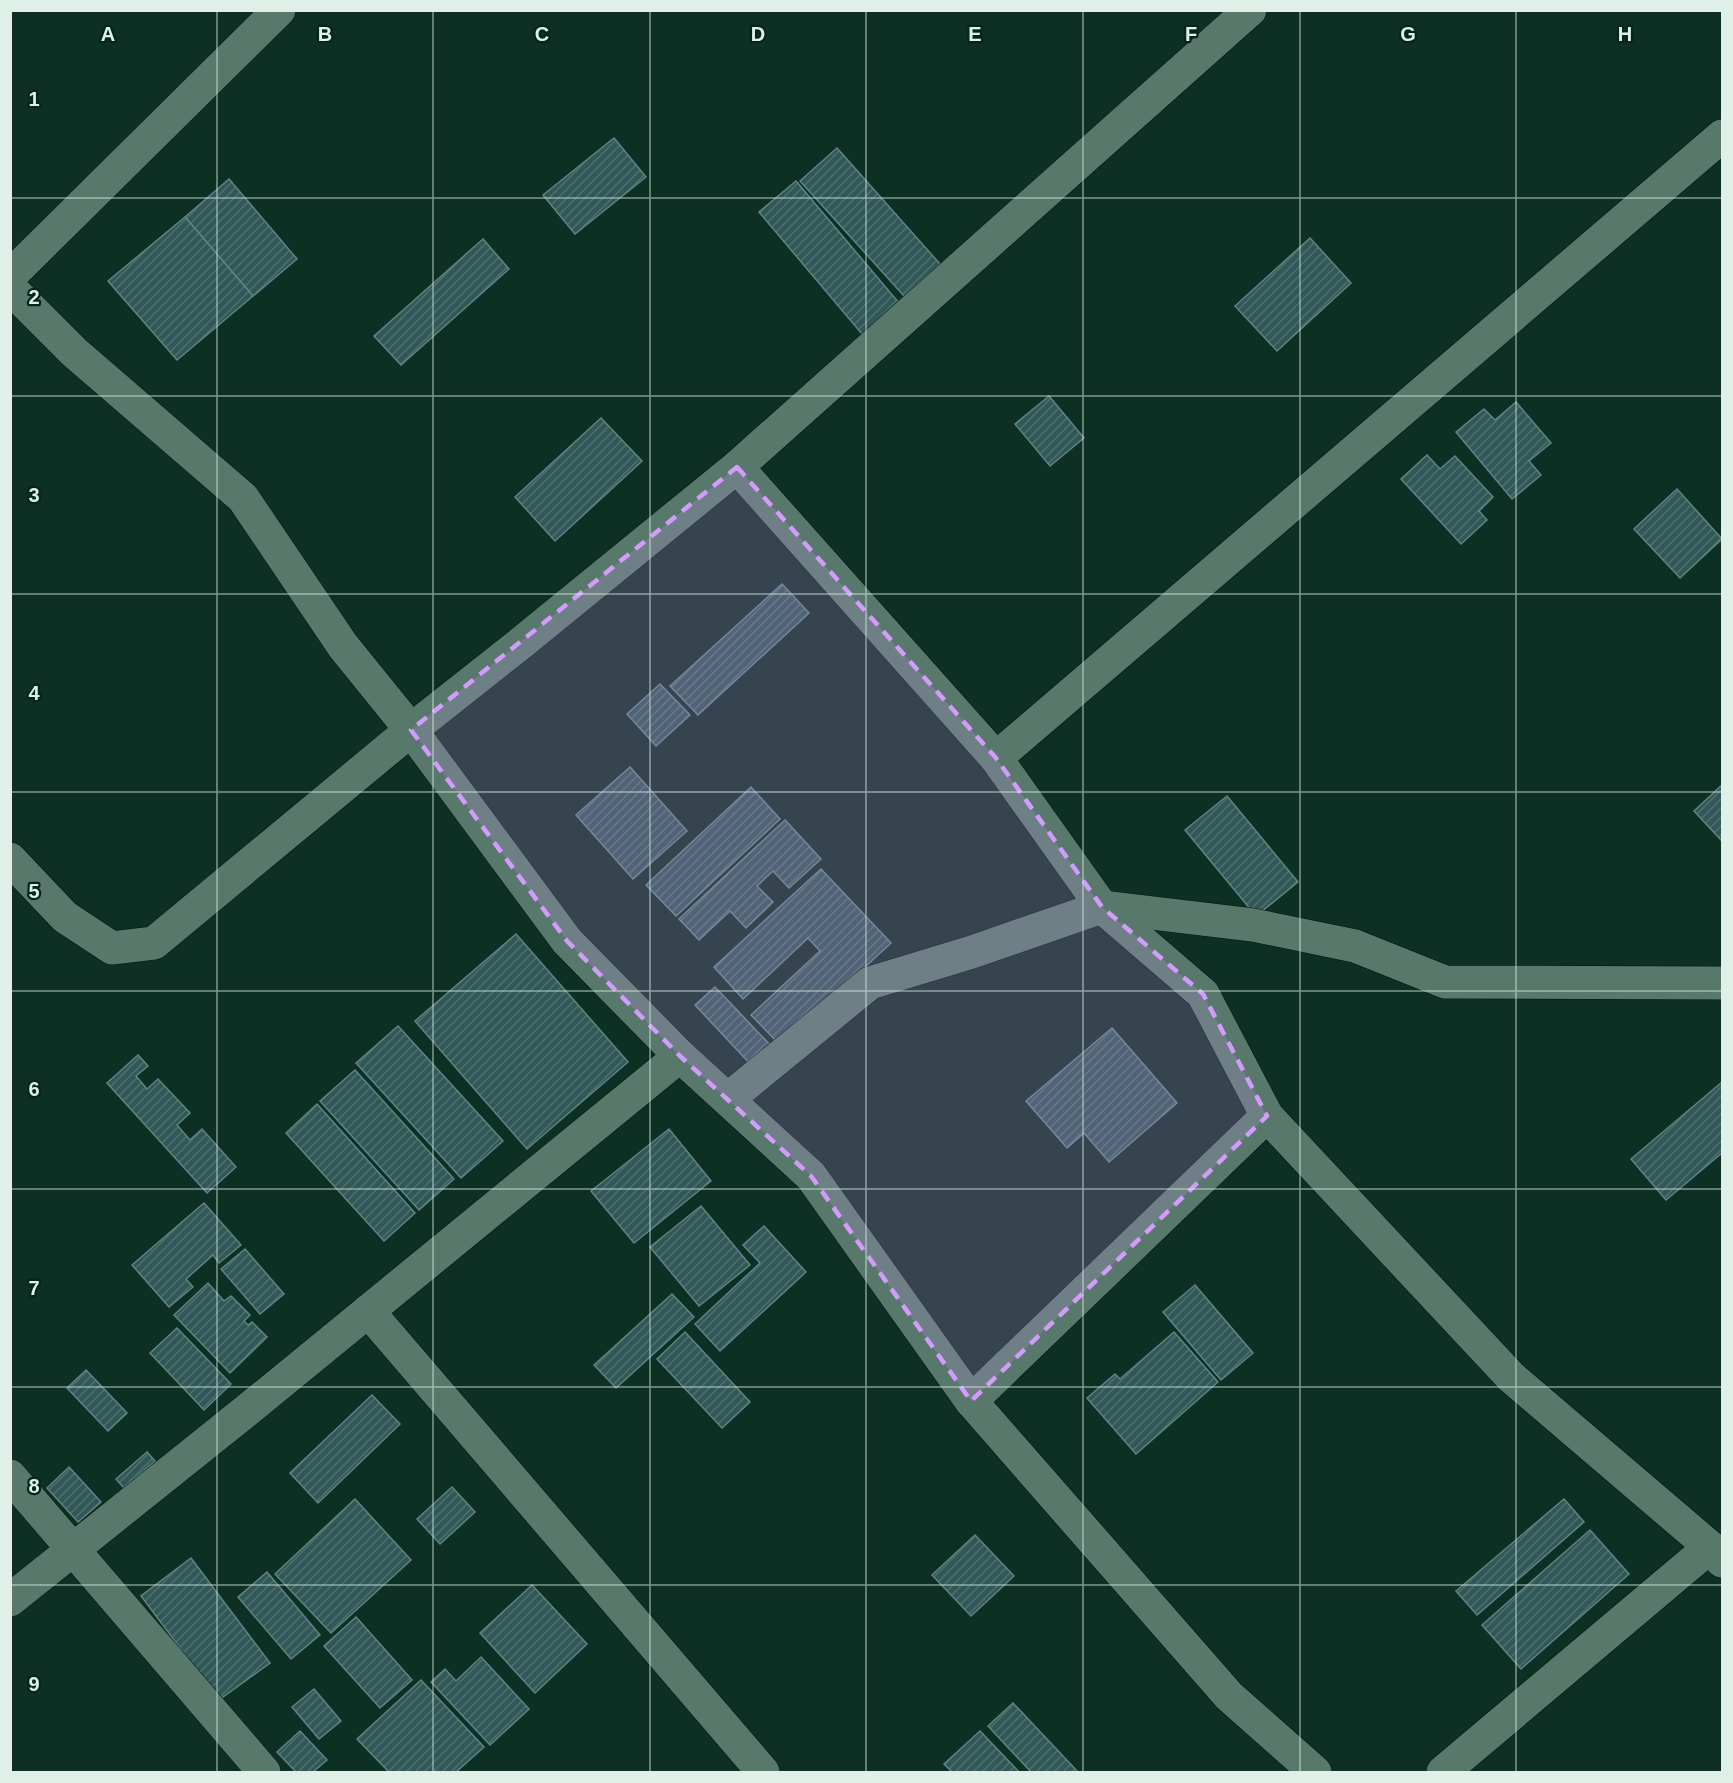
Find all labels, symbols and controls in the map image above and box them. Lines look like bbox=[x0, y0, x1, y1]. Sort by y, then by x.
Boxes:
text: A bbox=[101, 23, 115, 45]
text: B bbox=[318, 23, 332, 45]
text: C bbox=[535, 23, 549, 45]
text: D bbox=[751, 23, 765, 45]
text: E bbox=[968, 23, 982, 45]
text: F bbox=[1185, 23, 1197, 45]
text: G bbox=[1400, 23, 1416, 45]
text: H bbox=[1618, 23, 1632, 45]
text: 1 bbox=[28, 88, 40, 110]
text: 2 bbox=[28, 286, 40, 308]
text: 3 bbox=[28, 484, 40, 506]
text: 4 bbox=[28, 682, 40, 704]
text: 5 bbox=[28, 880, 40, 902]
text: 6 bbox=[28, 1078, 40, 1100]
text: 7 bbox=[28, 1277, 40, 1299]
text: 8 bbox=[28, 1475, 40, 1497]
text: 9 bbox=[28, 1673, 40, 1695]

